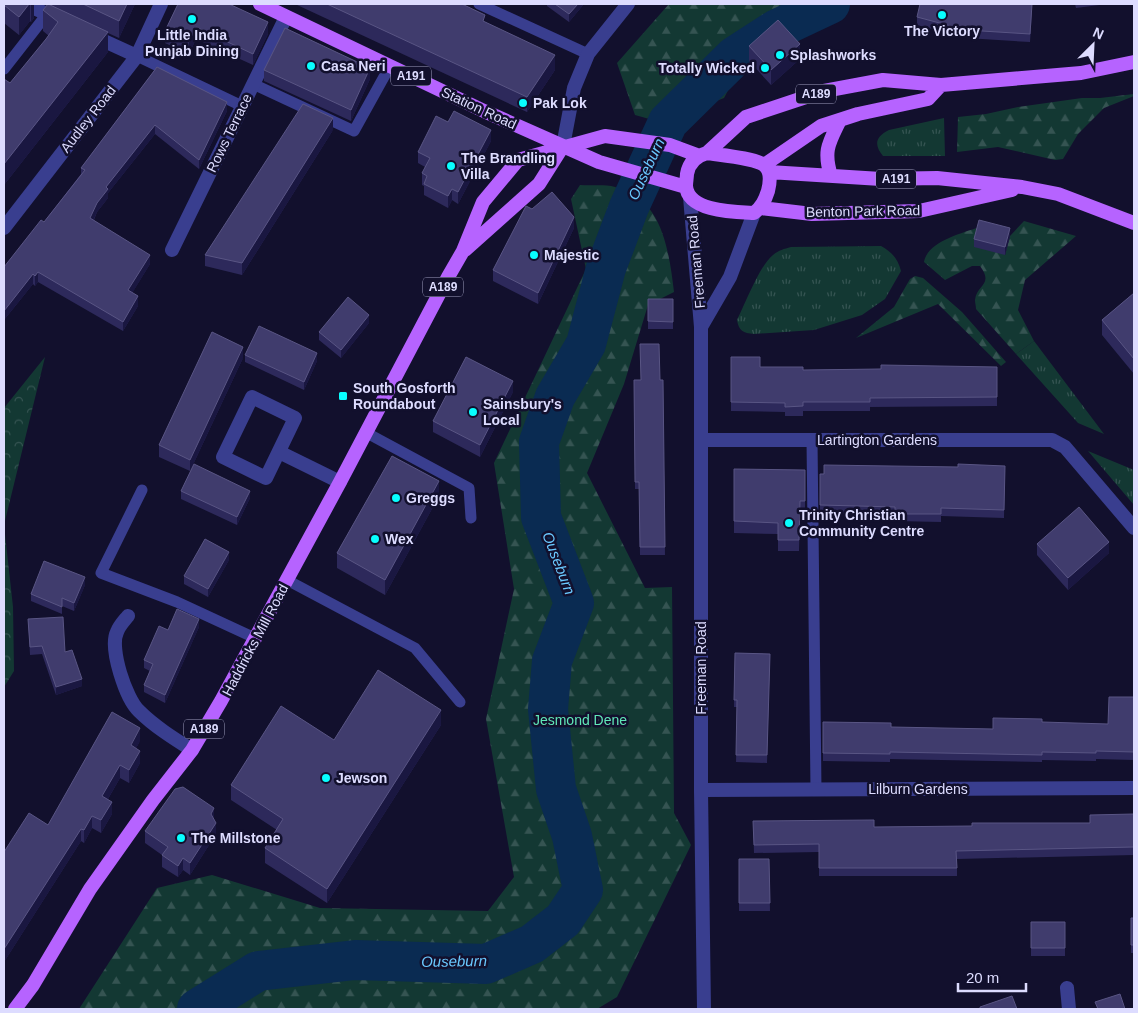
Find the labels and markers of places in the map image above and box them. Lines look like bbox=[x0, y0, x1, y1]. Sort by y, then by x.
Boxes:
marker: The Victory bbox=[936, 9, 948, 21]
marker: Little India Punjab Dining bbox=[186, 13, 198, 25]
place label: The Victory bbox=[904, 23, 980, 39]
place label: Little India Punjab Dining bbox=[145, 27, 239, 59]
place label: Splashworks bbox=[790, 47, 877, 63]
marker: Splashworks bbox=[774, 49, 786, 61]
place label: Casa Neri bbox=[321, 58, 386, 74]
marker: Casa Neri bbox=[305, 60, 317, 72]
place label: Totally Wicked bbox=[658, 60, 755, 76]
marker: Totally Wicked bbox=[759, 62, 771, 74]
place label: Pak Lok bbox=[533, 95, 587, 111]
marker: Pak Lok bbox=[517, 97, 529, 109]
place label: The Brandling Villa bbox=[461, 150, 555, 182]
marker: The Brandling Villa bbox=[445, 160, 457, 172]
place label: Majestic bbox=[544, 247, 599, 263]
marker: Majestic bbox=[528, 249, 540, 261]
place label: South Gosforth Roundabout bbox=[353, 380, 456, 412]
marker: South Gosforth Roundabout bbox=[337, 390, 349, 402]
place label: Sainsbury's Local bbox=[483, 396, 562, 428]
marker: Sainsbury's Local bbox=[467, 406, 479, 418]
place label: Greggs bbox=[406, 490, 455, 506]
marker: Greggs bbox=[390, 492, 402, 504]
place label: Trinity Christian Community Centre bbox=[799, 507, 924, 539]
marker: Trinity Christian Community Centre bbox=[783, 517, 795, 529]
place label: Wex bbox=[385, 531, 414, 547]
marker: Wex bbox=[369, 533, 381, 545]
place label: Jewson bbox=[336, 770, 387, 786]
marker: Jewson bbox=[320, 772, 332, 784]
place label: The Millstone bbox=[191, 830, 281, 846]
marker: The Millstone bbox=[175, 832, 187, 844]

